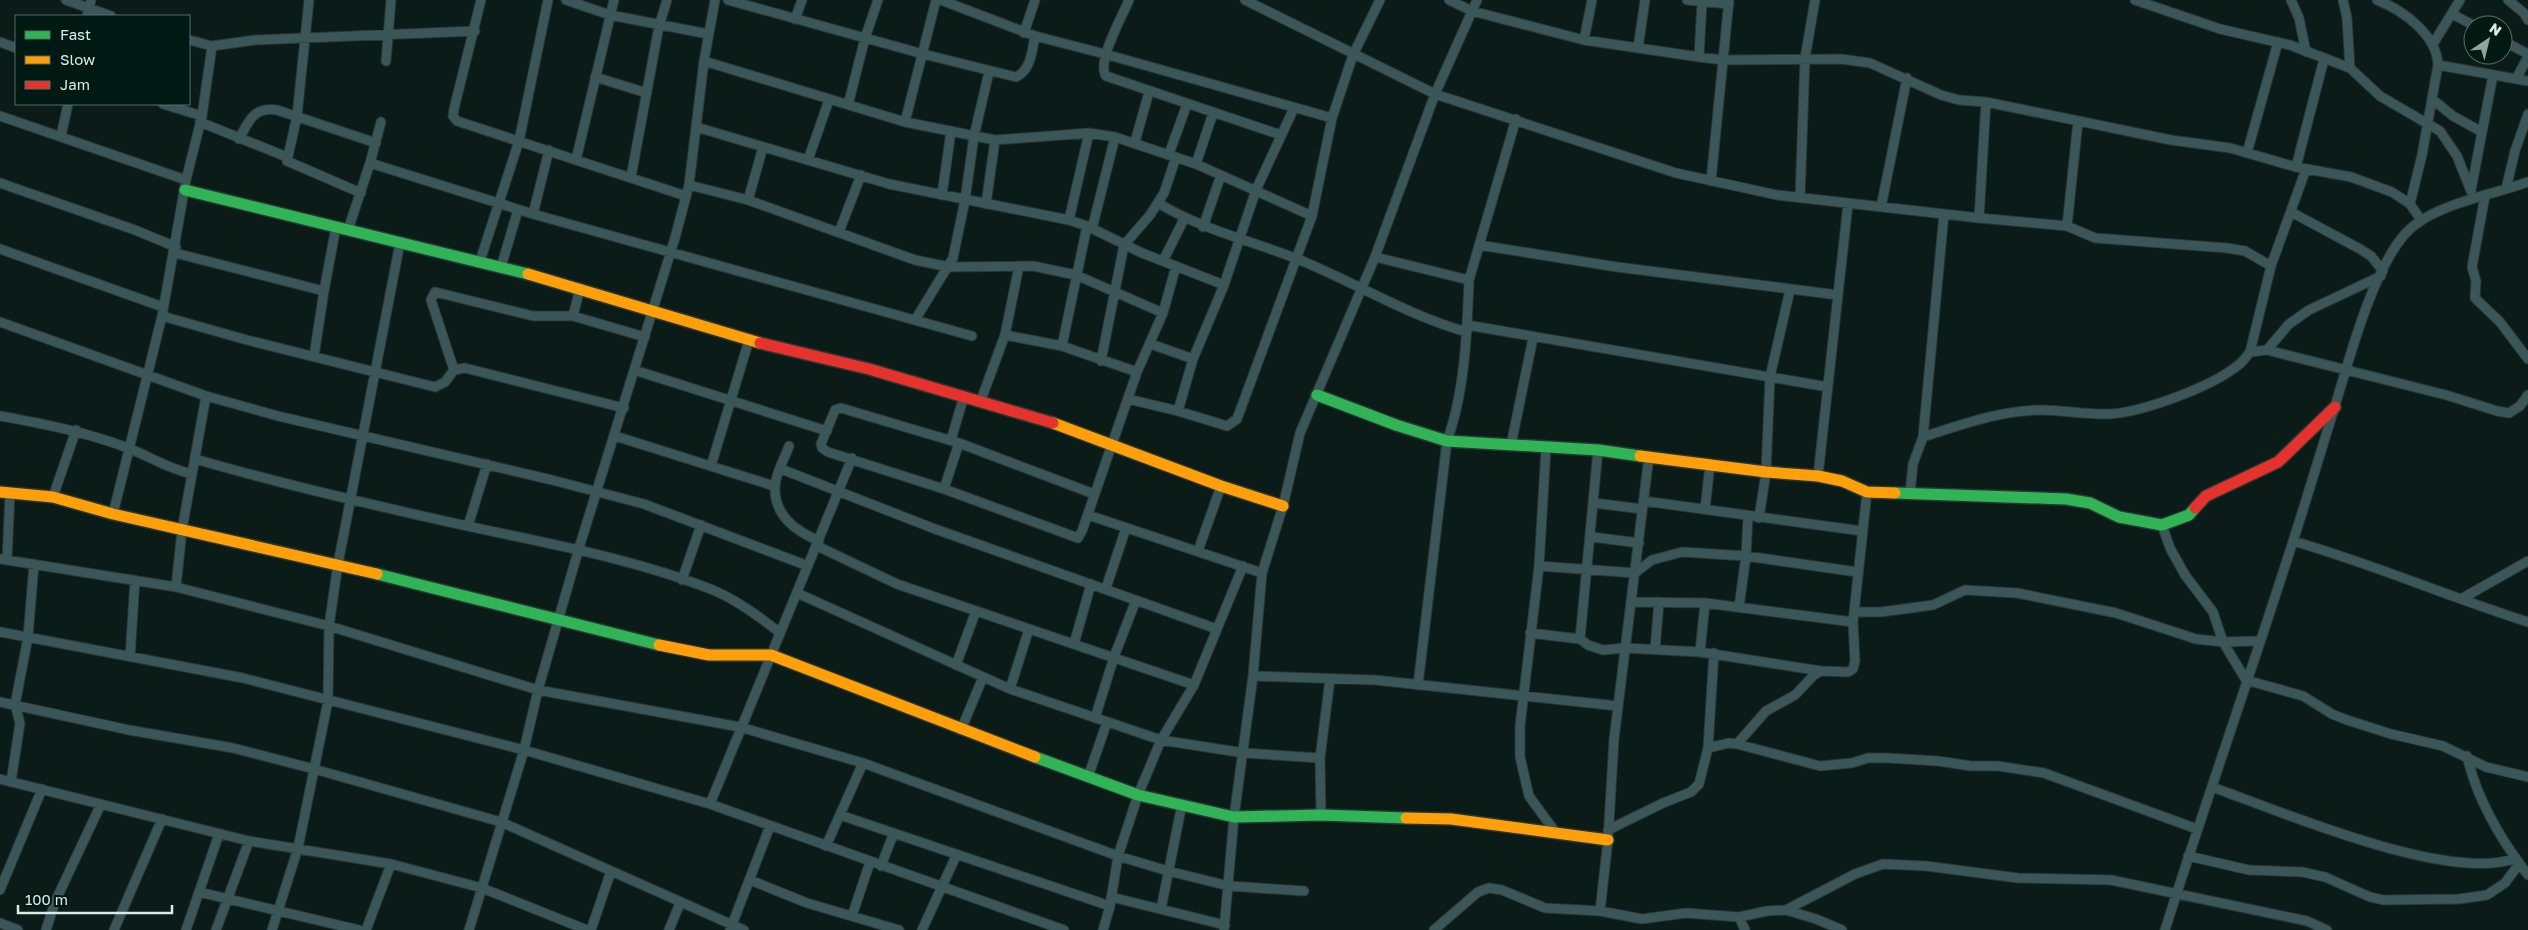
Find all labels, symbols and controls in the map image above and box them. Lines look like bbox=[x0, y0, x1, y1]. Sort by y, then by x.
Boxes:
legend bbox=[15, 15, 190, 105]
north arrow bbox=[2463, 15, 2513, 65]
text: N bbox=[2487, 19, 2505, 39]
text: Fast bbox=[60, 25, 91, 43]
text: Slow bbox=[60, 50, 95, 68]
text: Jam bbox=[60, 75, 90, 93]
scale bar bbox=[18, 882, 171, 914]
text: 100 m bbox=[25, 890, 68, 908]

